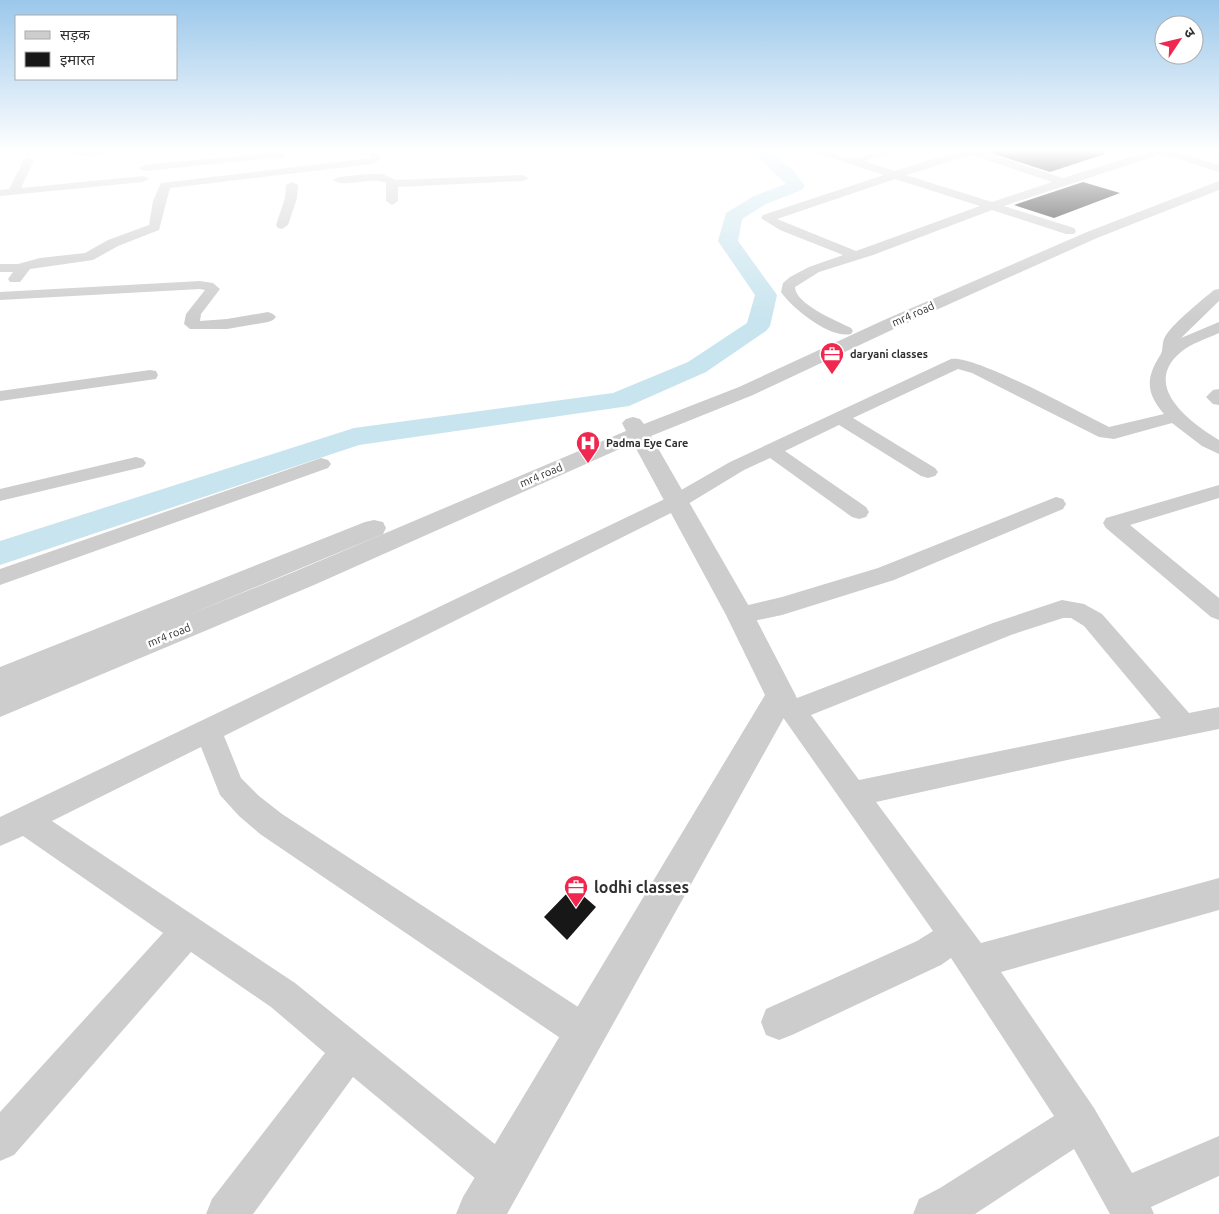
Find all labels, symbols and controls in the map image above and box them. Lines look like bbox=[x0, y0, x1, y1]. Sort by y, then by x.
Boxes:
legend bbox=[15, 15, 178, 80]
north arrow bbox=[1154, 15, 1204, 65]
text: उ bbox=[1181, 25, 1199, 41]
text: सड़क bbox=[60, 26, 90, 43]
text: इमारत bbox=[60, 51, 95, 68]
street label: mr4 road bbox=[890, 299, 936, 329]
office icon: daryani classes bbox=[819, 341, 845, 375]
place label: daryani classes bbox=[850, 348, 928, 360]
hospital icon: Padma Eye Care bbox=[575, 430, 601, 464]
place label: Padma Eye Care bbox=[606, 437, 688, 449]
street label: mr4 road bbox=[518, 461, 564, 489]
street label: mr4 road bbox=[146, 621, 192, 649]
office icon: lodhi classes bbox=[563, 874, 589, 908]
place label: lodhi classes bbox=[594, 878, 689, 896]

